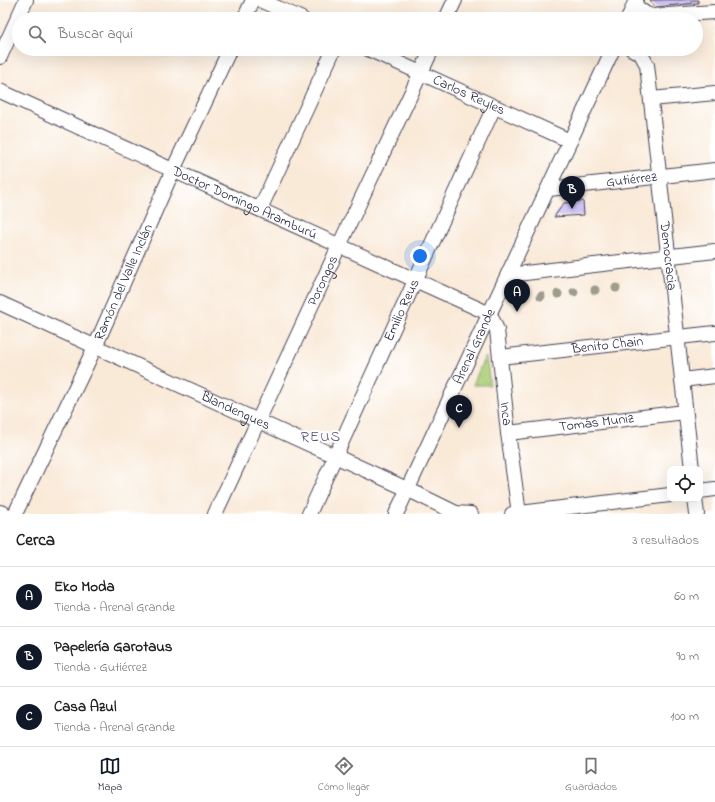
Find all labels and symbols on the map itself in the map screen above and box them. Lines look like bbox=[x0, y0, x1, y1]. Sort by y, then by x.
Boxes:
street label: Carlos Reyles bbox=[429, 69, 509, 121]
street label: Doctor Domingo Aramburú bbox=[168, 160, 321, 245]
street label: Gutiérrez bbox=[605, 166, 658, 193]
pin: B bbox=[559, 176, 585, 209]
street label: Democracia bbox=[654, 219, 683, 292]
street label: Ramón del Valle Inclán bbox=[89, 221, 158, 344]
your location bbox=[410, 246, 430, 266]
street label: Porongos bbox=[302, 252, 344, 310]
street label: Emilio Reus bbox=[378, 275, 425, 345]
pin: A bbox=[504, 279, 530, 312]
street label: Arenal Grande bbox=[448, 304, 501, 388]
street label: Benito Chain bbox=[569, 331, 644, 360]
street label: Blandengues bbox=[197, 385, 274, 436]
pin: C bbox=[446, 395, 472, 428]
street label: Inca bbox=[494, 401, 518, 427]
street label: Tomás Muniz bbox=[558, 408, 635, 437]
district label: REUS bbox=[301, 426, 341, 448]

